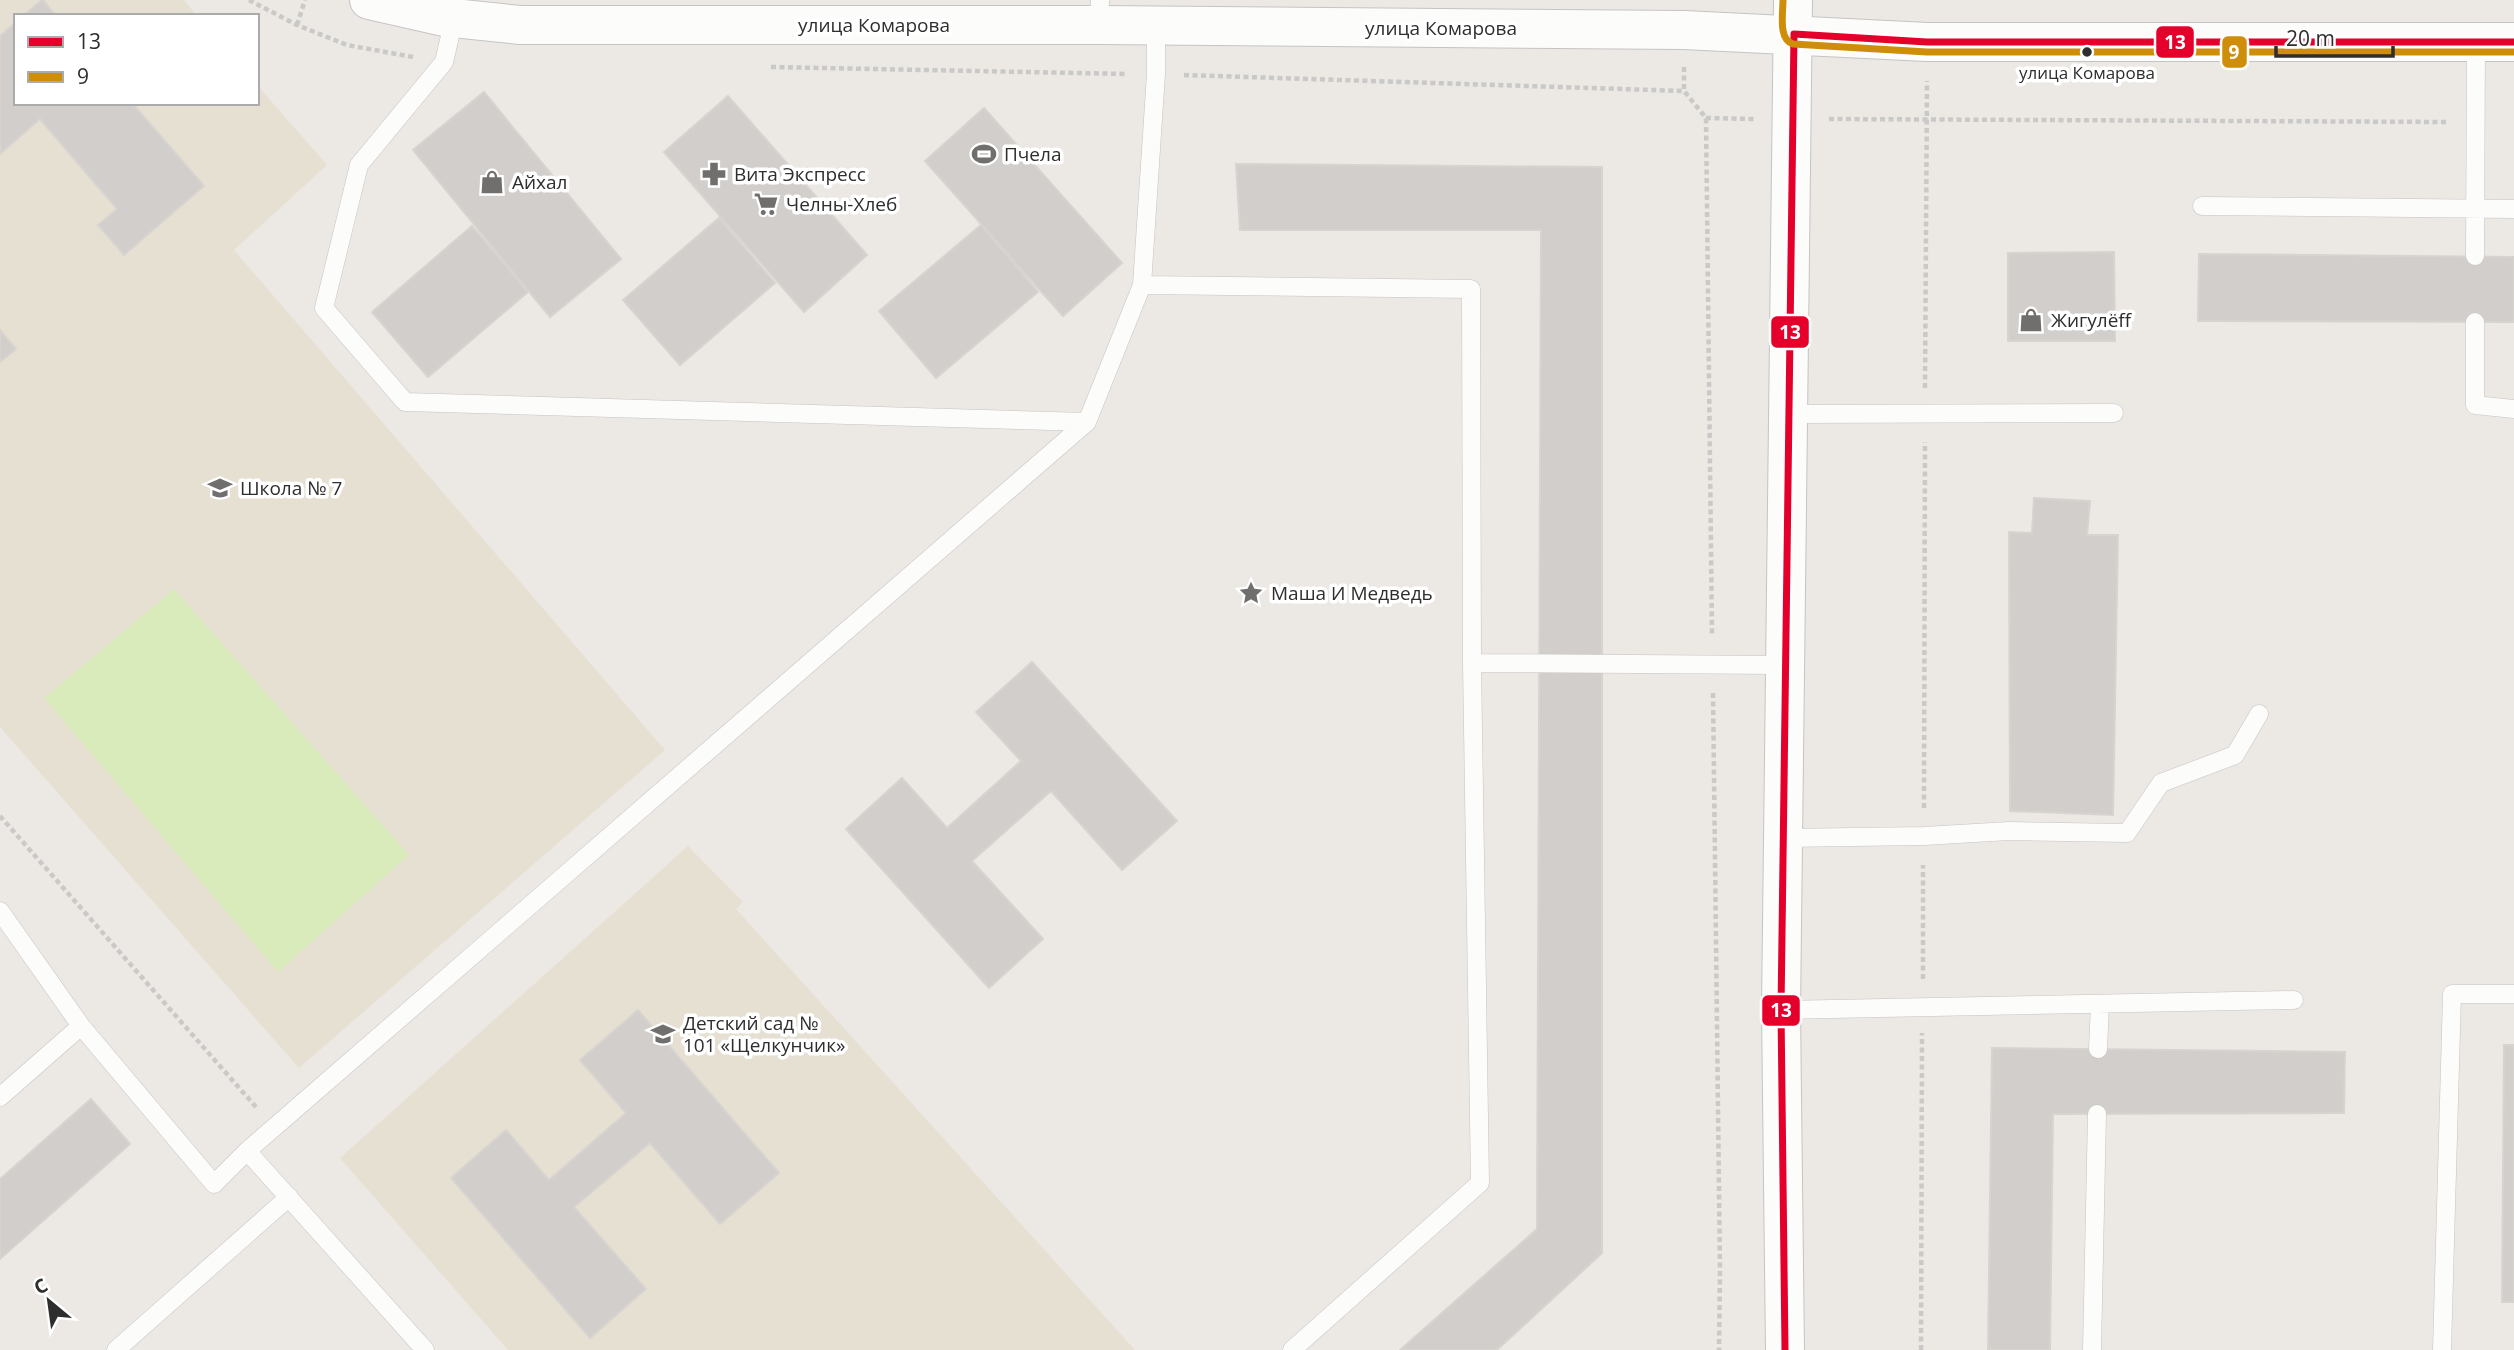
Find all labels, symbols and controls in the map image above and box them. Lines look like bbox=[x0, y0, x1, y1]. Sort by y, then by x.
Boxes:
street label: улица Комарова bbox=[798, 12, 950, 38]
legend bbox=[14, 14, 259, 105]
scale bar bbox=[2276, 14, 2393, 58]
street label: улица Комарова bbox=[1365, 15, 1517, 41]
text: 20 m bbox=[2286, 24, 2335, 52]
line badge: 13 bbox=[2155, 25, 2195, 59]
text: 13 bbox=[77, 27, 101, 55]
text: 13 bbox=[2164, 29, 2186, 55]
line badge: 9 bbox=[2221, 35, 2248, 69]
text: 9 bbox=[2229, 39, 2240, 65]
marker: улица Комарова bbox=[2080, 45, 2094, 59]
place label: улица Комарова bbox=[2019, 61, 2155, 84]
text: 9 bbox=[77, 62, 89, 90]
sports icon: Пчела bbox=[970, 140, 998, 168]
place label: Пчела bbox=[1004, 141, 1061, 167]
pharmacy icon: Вита Экспресс bbox=[700, 160, 728, 188]
place label: Вита Экспресс bbox=[734, 161, 866, 187]
shop icon: Айхал bbox=[478, 168, 506, 196]
place label: Айхал bbox=[512, 169, 567, 195]
supermarket icon: Челны-Хлеб bbox=[752, 190, 780, 218]
place label: Челны-Хлеб bbox=[786, 191, 897, 217]
shop icon: Жигулёff bbox=[2017, 306, 2045, 334]
place label: Жигулёff bbox=[2051, 307, 2132, 333]
line badge: 13 bbox=[1770, 315, 1810, 349]
text: 13 bbox=[1779, 319, 1801, 345]
school or university icon: Школа № 7 bbox=[206, 474, 234, 502]
place label: Школа № 7 bbox=[240, 475, 342, 501]
place icon: Маша И Медведь bbox=[1237, 579, 1265, 607]
place label: Маша И Медведь bbox=[1271, 580, 1433, 606]
line badge: 13 bbox=[1761, 994, 1801, 1027]
text: 13 bbox=[1770, 997, 1792, 1023]
place label: Детский сад № 101 «Щелкунчик» bbox=[683, 1010, 845, 1058]
school or university icon: Детский сад № 101 «Щелкунчик» bbox=[649, 1020, 677, 1048]
north arrow bbox=[14, 1266, 84, 1336]
text: С bbox=[29, 1272, 52, 1300]

